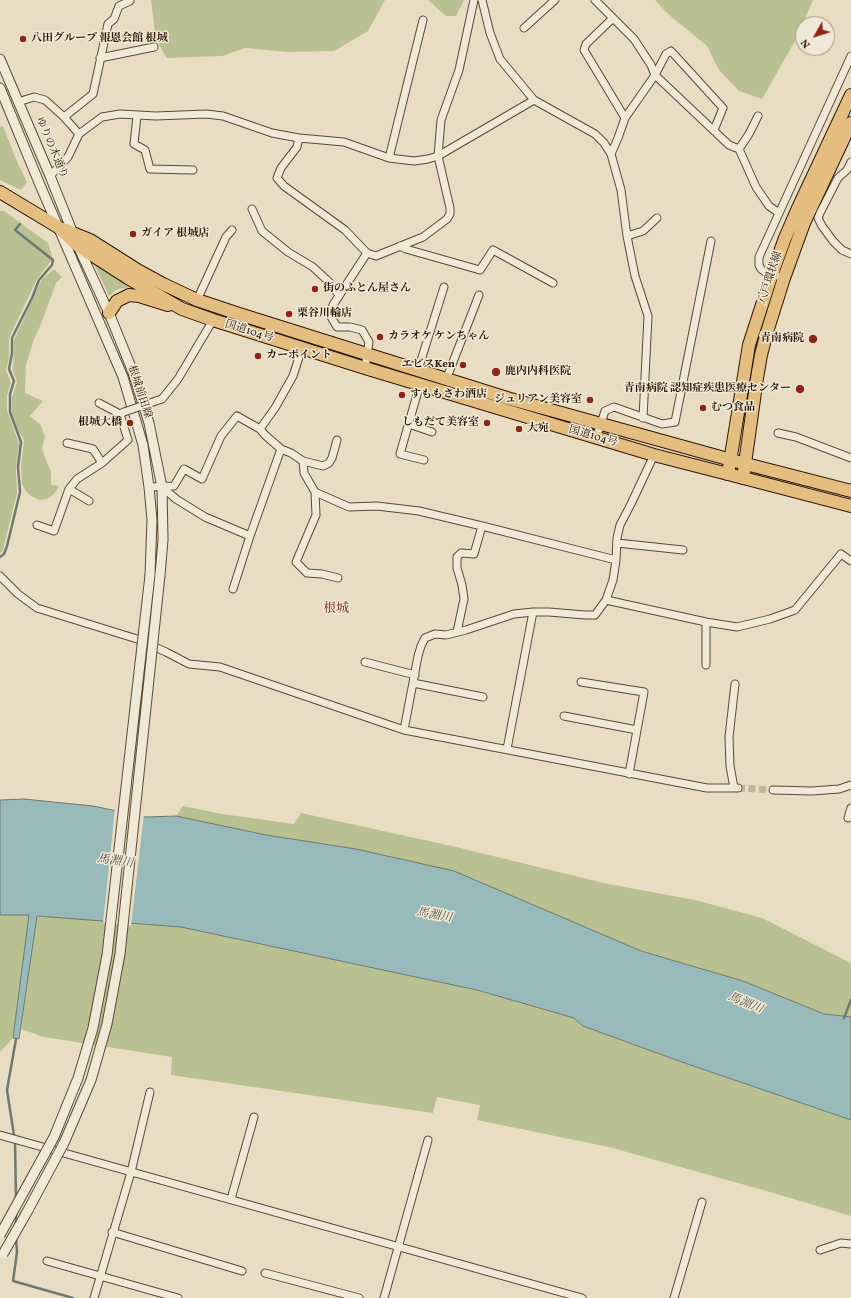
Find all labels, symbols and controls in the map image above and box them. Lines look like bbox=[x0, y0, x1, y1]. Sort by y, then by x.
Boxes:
north arrow bbox=[795, 16, 835, 56]
place label: 八田グループ 報恩会館 根城 bbox=[31, 32, 167, 46]
marker: 八田グループ 報恩会館 根城 bbox=[18, 34, 28, 44]
text: N bbox=[798, 35, 814, 51]
street label: ゆりの木通り bbox=[32, 115, 70, 181]
place label: ガイア 根城店 bbox=[141, 227, 209, 241]
marker: ガイア 根城店 bbox=[128, 229, 138, 239]
street label: 八戸環状線 bbox=[756, 250, 786, 306]
place label: 街のふとん屋さん bbox=[323, 282, 411, 296]
marker: 街のふとん屋さん bbox=[310, 284, 320, 294]
place label: 栗谷川輪店 bbox=[297, 307, 352, 321]
marker: 栗谷川輪店 bbox=[284, 309, 294, 319]
street label: 国道104号 bbox=[223, 318, 275, 346]
place label: カラオケ ケンちゃん bbox=[388, 330, 489, 344]
marker: カラオケ ケンちゃん bbox=[375, 332, 385, 342]
place label: 青南病院 bbox=[760, 332, 804, 346]
marker: 青南病院 bbox=[807, 333, 819, 345]
place label: カーポイント bbox=[266, 349, 332, 363]
marker: カーポイント bbox=[253, 351, 263, 361]
place label: エビスKen bbox=[402, 358, 455, 372]
marker: エビスKen bbox=[458, 360, 468, 370]
street label: 根城前田線 bbox=[124, 364, 154, 420]
place label: 鹿内内科医院 bbox=[505, 365, 571, 379]
marker: 鹿内内科医院 bbox=[490, 366, 502, 378]
place label: 青南病院 認知症疾患医療センター bbox=[624, 382, 791, 396]
marker: 青南病院 認知症疾患医療センター bbox=[794, 383, 806, 395]
place label: すももさわ酒店 bbox=[410, 388, 487, 402]
marker: すももさわ酒店 bbox=[397, 390, 407, 400]
place label: ジュリアン美容室 bbox=[494, 393, 582, 407]
marker: ジュリアン美容室 bbox=[585, 395, 595, 405]
place label: むつ食品 bbox=[711, 401, 755, 415]
marker: むつ食品 bbox=[698, 403, 708, 413]
place label: 根城大橋 bbox=[78, 416, 122, 430]
place label: しもだて美容室 bbox=[402, 416, 479, 430]
marker: 根城大橋 bbox=[125, 418, 135, 428]
marker: しもだて美容室 bbox=[482, 418, 492, 428]
place label: 大宛 bbox=[527, 422, 549, 436]
marker: 大宛 bbox=[514, 424, 524, 434]
street label: 国道104号 bbox=[567, 424, 619, 450]
district label: 根城 bbox=[323, 602, 349, 618]
water label: 馬淵川 bbox=[96, 852, 134, 872]
water label: 馬淵川 bbox=[415, 906, 453, 926]
water label: 馬淵川 bbox=[726, 990, 764, 1018]

